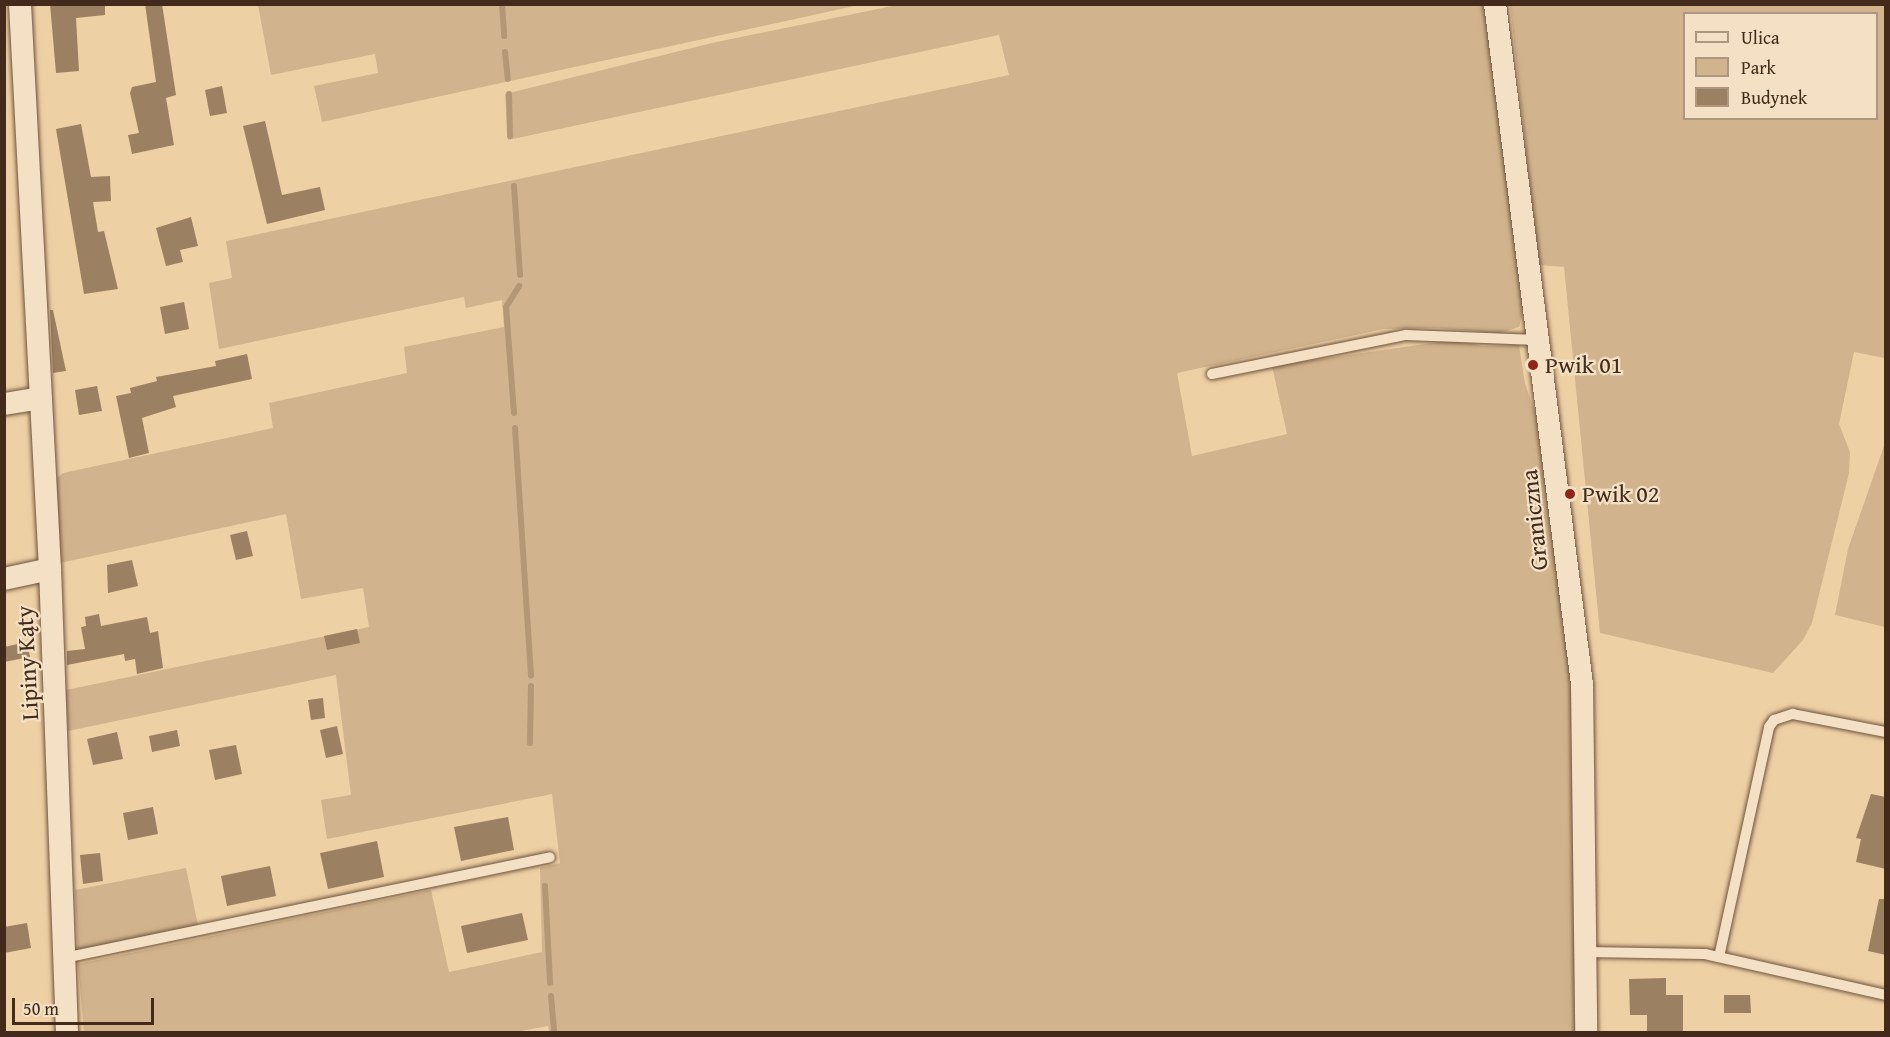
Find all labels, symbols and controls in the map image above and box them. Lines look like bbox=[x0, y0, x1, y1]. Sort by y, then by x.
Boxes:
legend bbox=[1683, 12, 1878, 120]
text: Ulica bbox=[1741, 24, 1779, 51]
text: Park bbox=[1741, 54, 1776, 81]
text: Budynek bbox=[1741, 84, 1807, 111]
place label: Pwik 01 bbox=[1545, 351, 1622, 379]
marker: Pwik 01 bbox=[1526, 358, 1540, 372]
street label: Graniczna bbox=[1514, 468, 1554, 572]
place label: Pwik 02 bbox=[1582, 480, 1659, 508]
marker: Pwik 02 bbox=[1563, 487, 1577, 501]
street label: Lipiny Kąty bbox=[10, 605, 44, 721]
scale bar bbox=[15, 986, 158, 1024]
text: 50 m bbox=[23, 995, 59, 1022]

